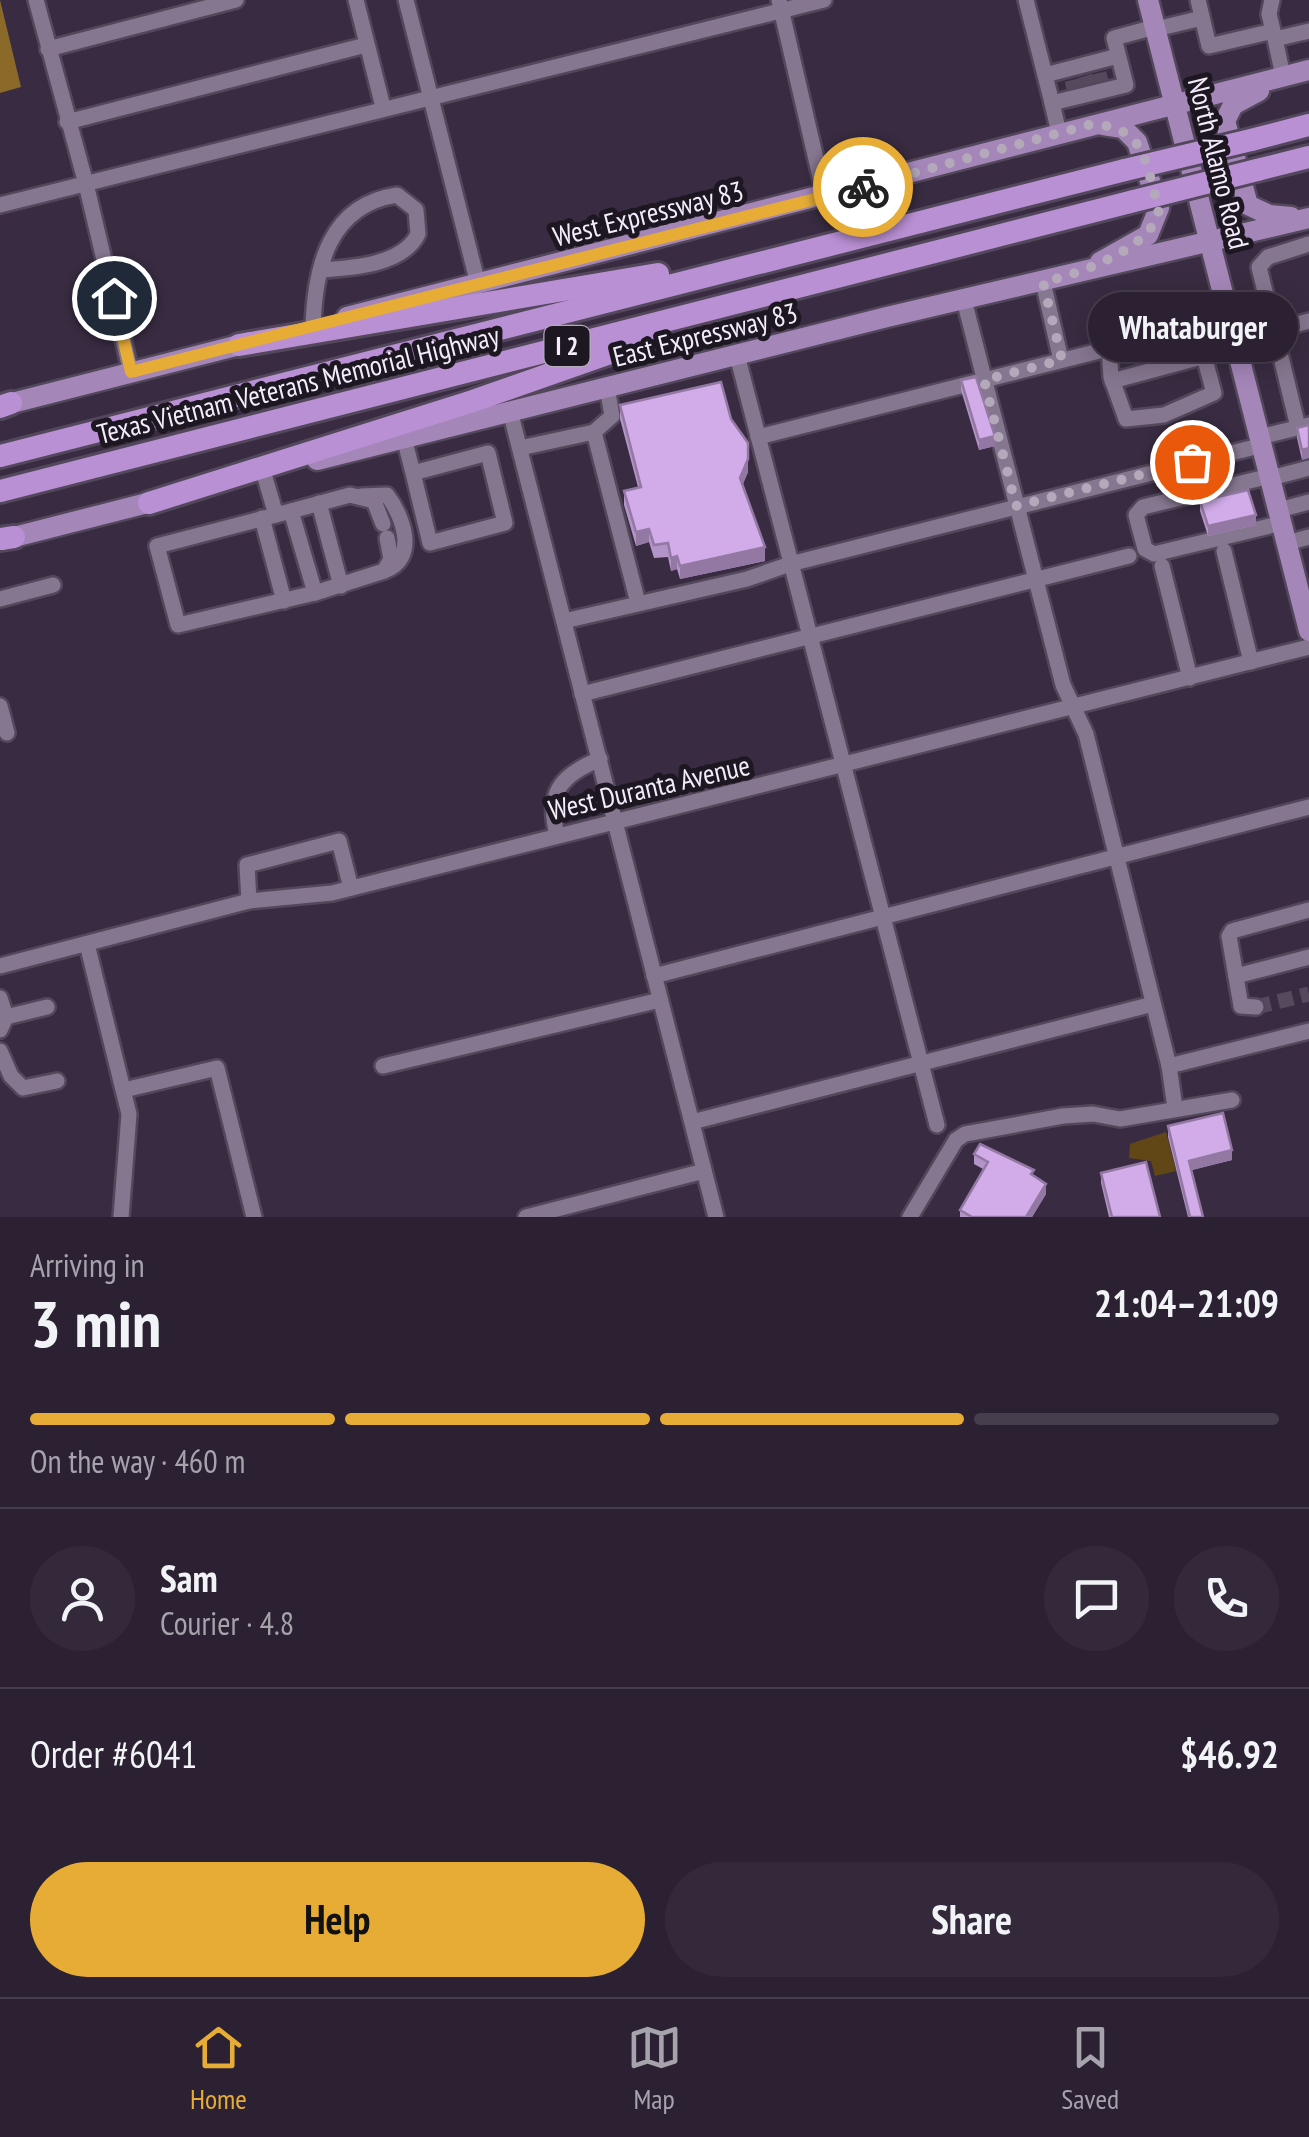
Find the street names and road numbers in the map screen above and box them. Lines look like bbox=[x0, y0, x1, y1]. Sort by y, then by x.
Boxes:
street label: North Alamo Road bbox=[1180, 73, 1258, 253]
street label: West Expressway 83 bbox=[549, 171, 747, 255]
street label: East Expressway 83 bbox=[609, 293, 801, 375]
street label: Texas Vietnam Veterans Memorial Highway bbox=[93, 316, 503, 452]
road number: I 2 bbox=[544, 326, 590, 366]
street label: West Duranta Avenue bbox=[545, 746, 753, 828]

